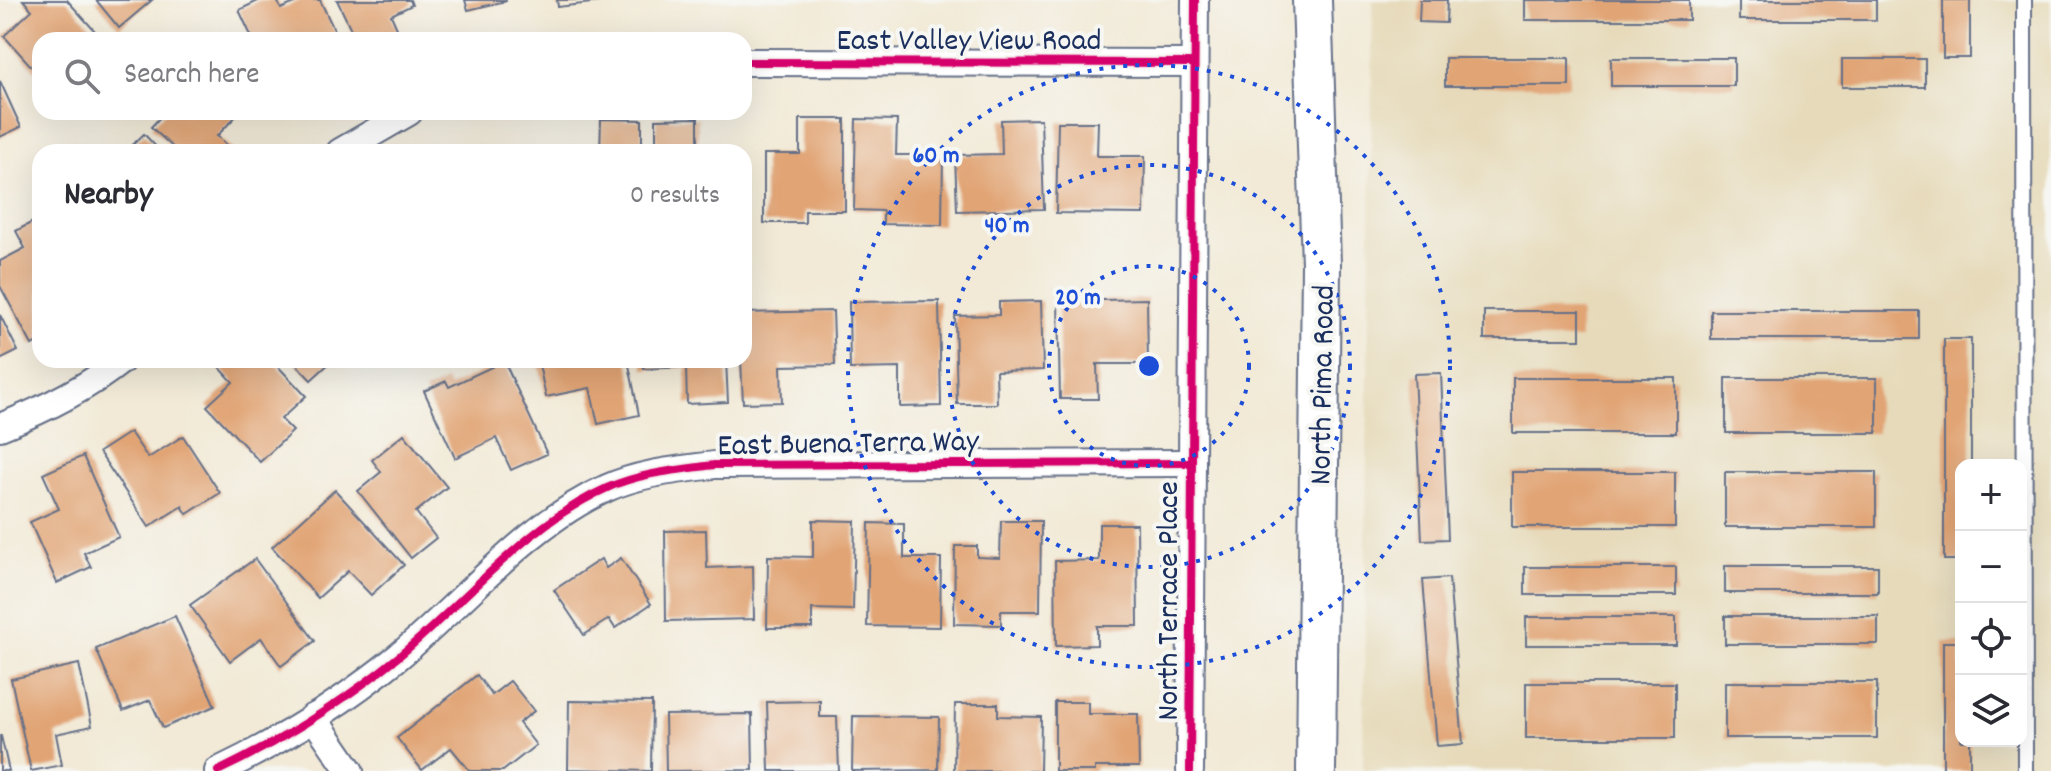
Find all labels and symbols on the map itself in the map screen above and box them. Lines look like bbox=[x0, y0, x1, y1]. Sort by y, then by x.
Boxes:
street label: East Valley View Road bbox=[836, 20, 1102, 66]
text: 60 m bbox=[913, 140, 959, 174]
text: 40 m bbox=[984, 210, 1030, 244]
text: 20 m bbox=[1055, 282, 1101, 316]
street label: North Pima Road bbox=[1300, 285, 1350, 486]
centre of rings bbox=[1135, 352, 1163, 380]
street label: East Buena Terra Way bbox=[717, 421, 980, 471]
street label: North Terrace Place bbox=[1148, 481, 1194, 721]

